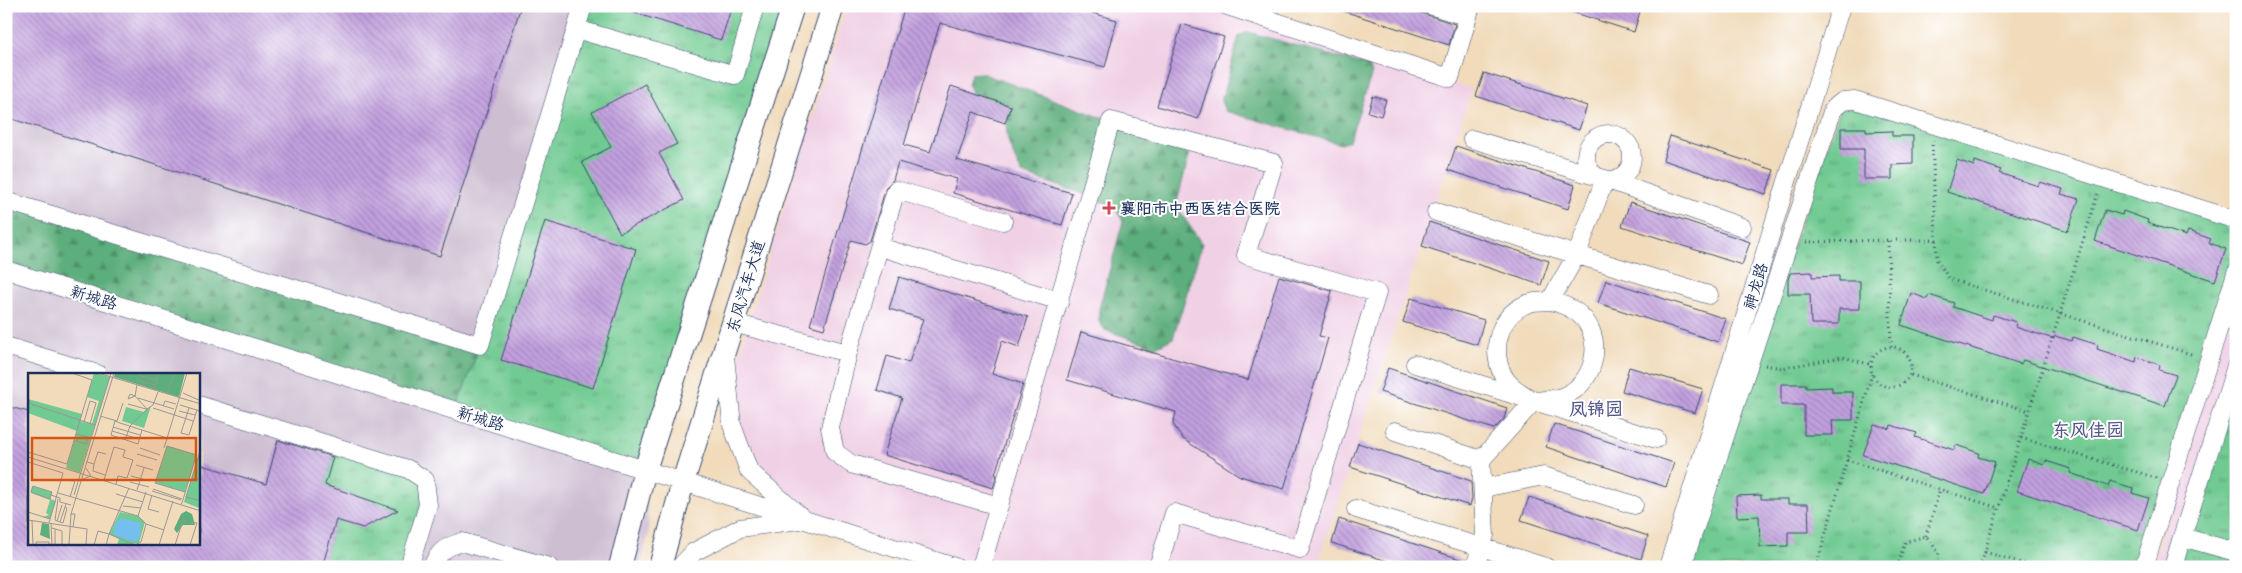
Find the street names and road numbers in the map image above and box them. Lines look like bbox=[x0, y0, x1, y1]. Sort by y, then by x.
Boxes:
street label: 东风汽车大道 bbox=[721, 237, 772, 336]
street label: 神龙路 bbox=[1738, 260, 1775, 313]
street label: 新城路 bbox=[67, 280, 120, 317]
street label: 新城路 bbox=[454, 401, 507, 438]

